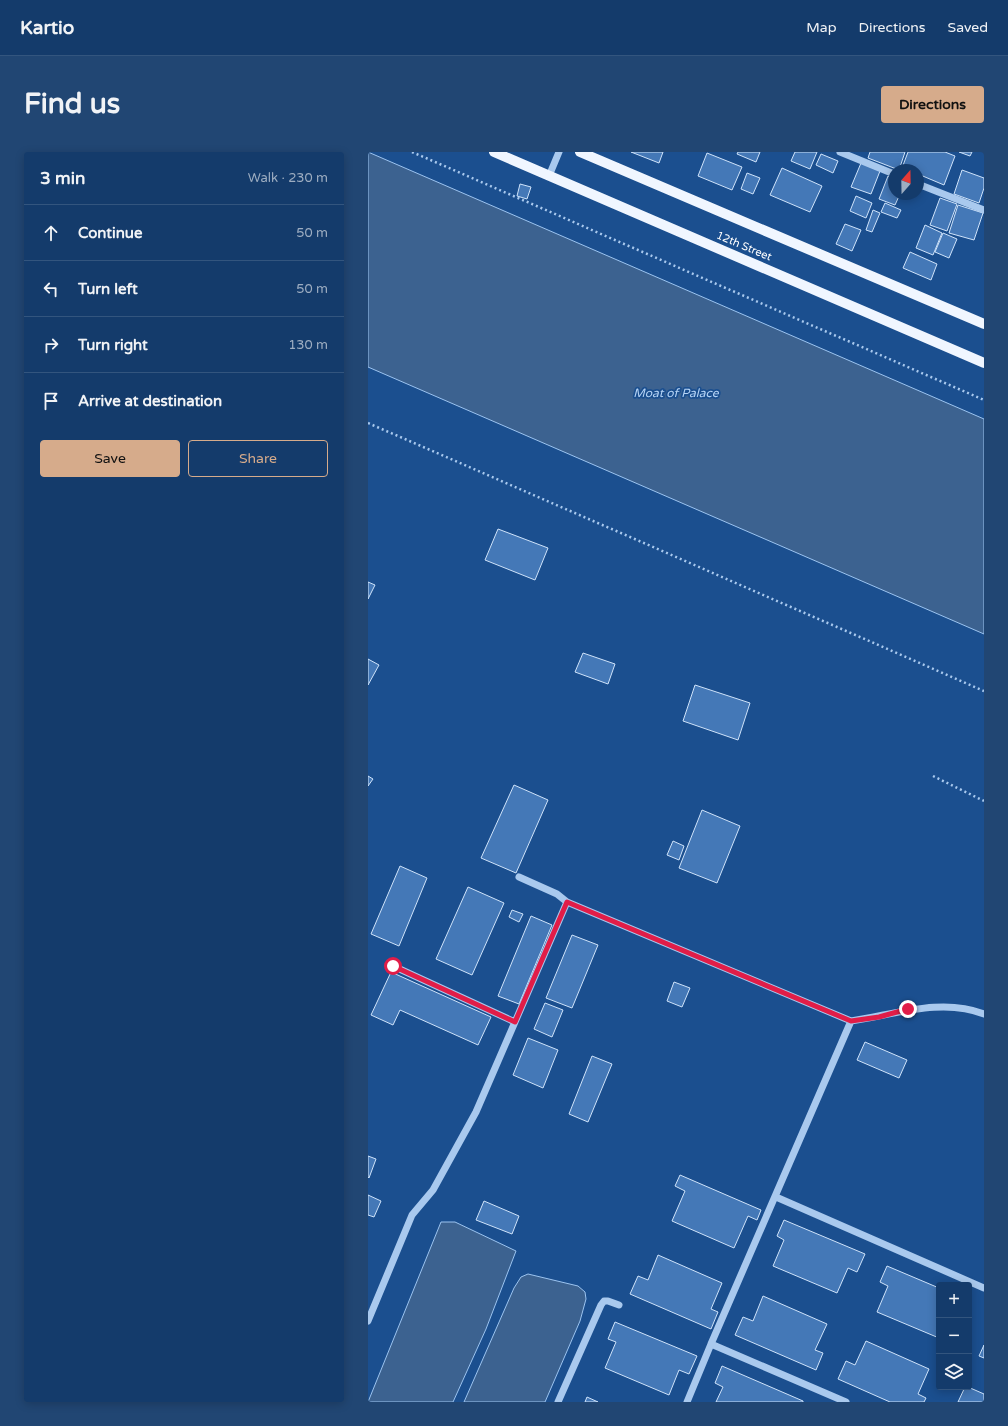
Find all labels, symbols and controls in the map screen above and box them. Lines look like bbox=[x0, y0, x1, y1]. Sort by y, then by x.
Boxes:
text: Kartio bbox=[20, 17, 74, 39]
text: Map bbox=[806, 19, 837, 36]
text: Directions bbox=[859, 19, 926, 36]
text: Saved bbox=[948, 19, 988, 36]
button: Directions bbox=[881, 86, 984, 123]
text: Find us bbox=[24, 87, 120, 121]
north arrow bbox=[888, 164, 924, 200]
text: 3 min bbox=[40, 168, 85, 189]
text: Walk · 230 m bbox=[248, 170, 328, 186]
icon: ahead bbox=[40, 222, 62, 244]
text: Continue bbox=[78, 224, 142, 242]
text: 50 m bbox=[296, 225, 328, 241]
street label: 12th Street bbox=[714, 228, 774, 264]
icon: left bbox=[40, 278, 62, 300]
text: Turn left bbox=[78, 280, 138, 298]
text: 50 m bbox=[296, 281, 328, 297]
icon: right bbox=[40, 334, 62, 356]
text: Turn right bbox=[78, 336, 148, 354]
text: 130 m bbox=[288, 337, 328, 353]
water label: Moat of Palace bbox=[633, 386, 720, 400]
icon: arrive bbox=[40, 390, 62, 412]
text: Arrive at destination bbox=[78, 392, 222, 410]
button: Save bbox=[40, 440, 180, 477]
button: Share bbox=[188, 440, 328, 477]
route start bbox=[384, 957, 402, 975]
route end bbox=[899, 1000, 917, 1018]
map controls bbox=[936, 1282, 972, 1390]
button: + bbox=[936, 1282, 972, 1318]
button: − bbox=[936, 1318, 972, 1354]
button: layers bbox=[936, 1354, 972, 1390]

